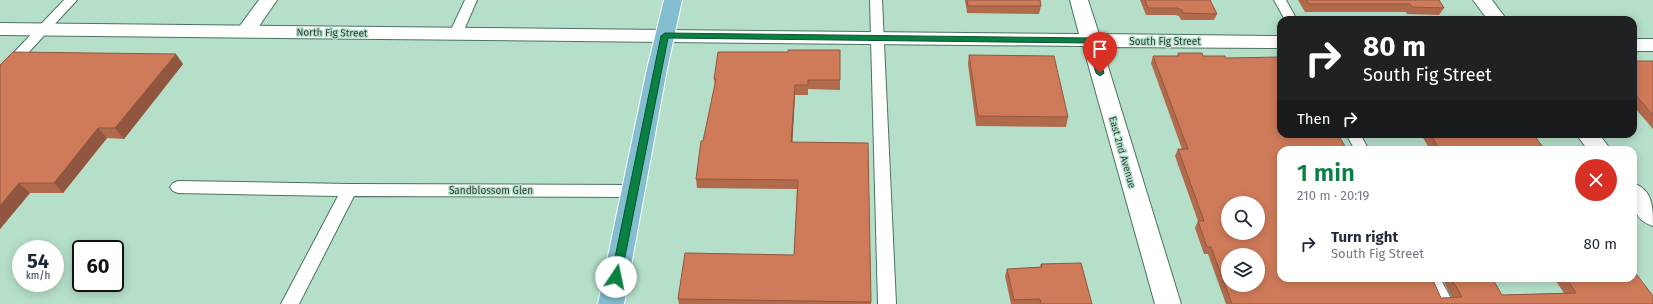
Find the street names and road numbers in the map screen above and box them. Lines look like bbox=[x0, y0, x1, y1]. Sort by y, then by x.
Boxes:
street label: North Fig Street bbox=[296, 26, 368, 40]
street label: South Fig Street bbox=[1129, 36, 1201, 48]
street label: East 2nd Avenue bbox=[1106, 115, 1138, 190]
street label: Sandblossom Glen bbox=[449, 185, 533, 197]

